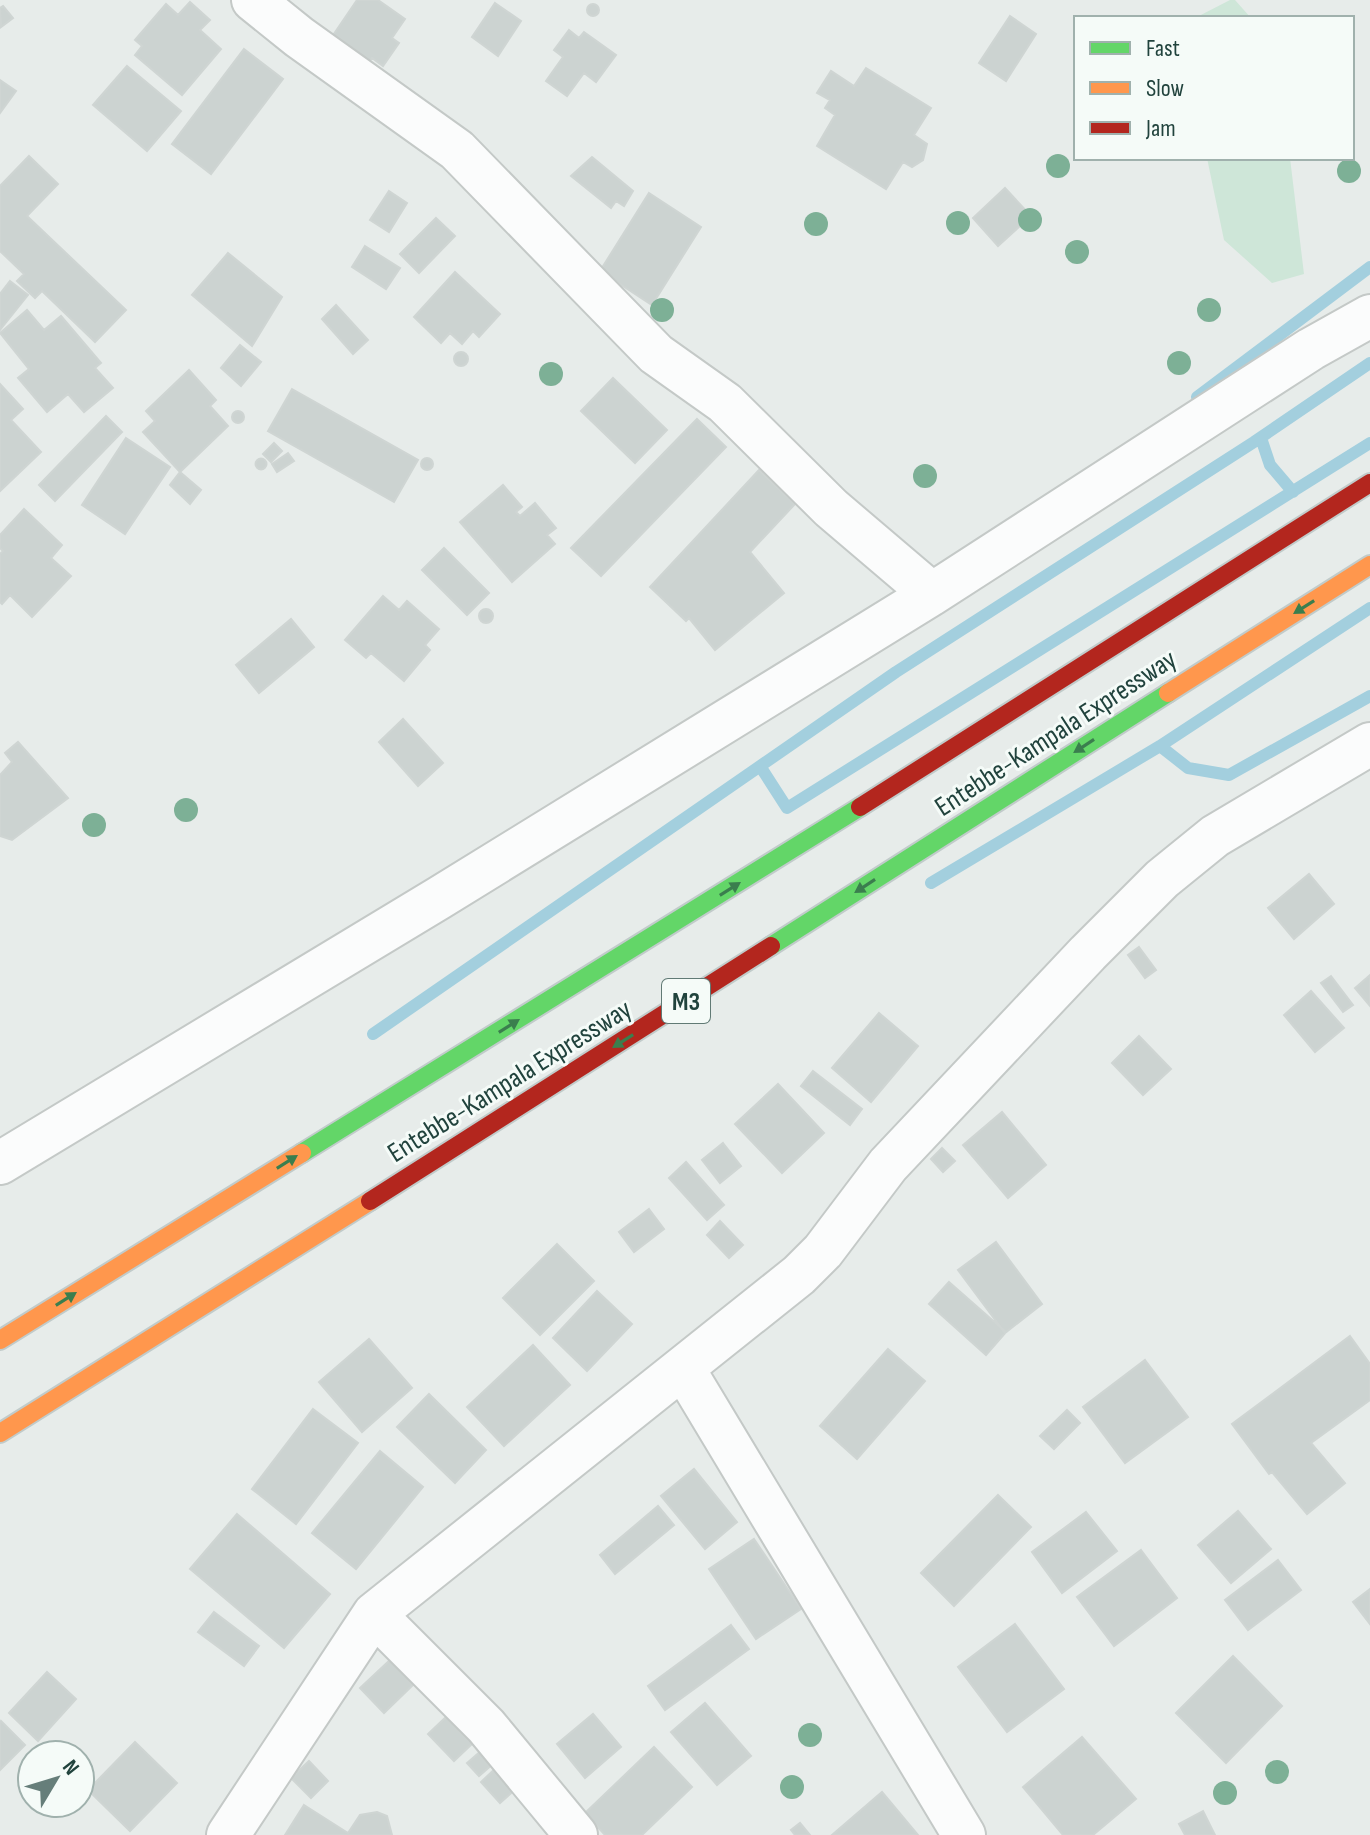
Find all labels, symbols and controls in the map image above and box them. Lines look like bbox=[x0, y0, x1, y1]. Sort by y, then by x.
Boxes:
legend bbox=[1074, 16, 1354, 160]
text: Fast bbox=[1146, 34, 1180, 63]
text: Slow bbox=[1146, 74, 1184, 103]
text: Jam bbox=[1145, 114, 1176, 143]
one-way arrow bbox=[1293, 599, 1315, 613]
street label: Entebbe-Kampala Expressway bbox=[929, 643, 1183, 824]
one-way arrow bbox=[1074, 739, 1095, 754]
one-way arrow bbox=[855, 879, 876, 894]
one-way arrow bbox=[719, 883, 741, 897]
road number: M3 bbox=[662, 979, 710, 1023]
street label: Entebbe-Kampala Expressway bbox=[382, 993, 638, 1170]
one-way arrow bbox=[498, 1019, 520, 1033]
one-way arrow bbox=[612, 1033, 633, 1048]
one-way arrow bbox=[276, 1155, 298, 1169]
one-way arrow bbox=[55, 1292, 77, 1306]
north arrow bbox=[16, 1739, 96, 1819]
text: N bbox=[56, 1755, 85, 1781]

